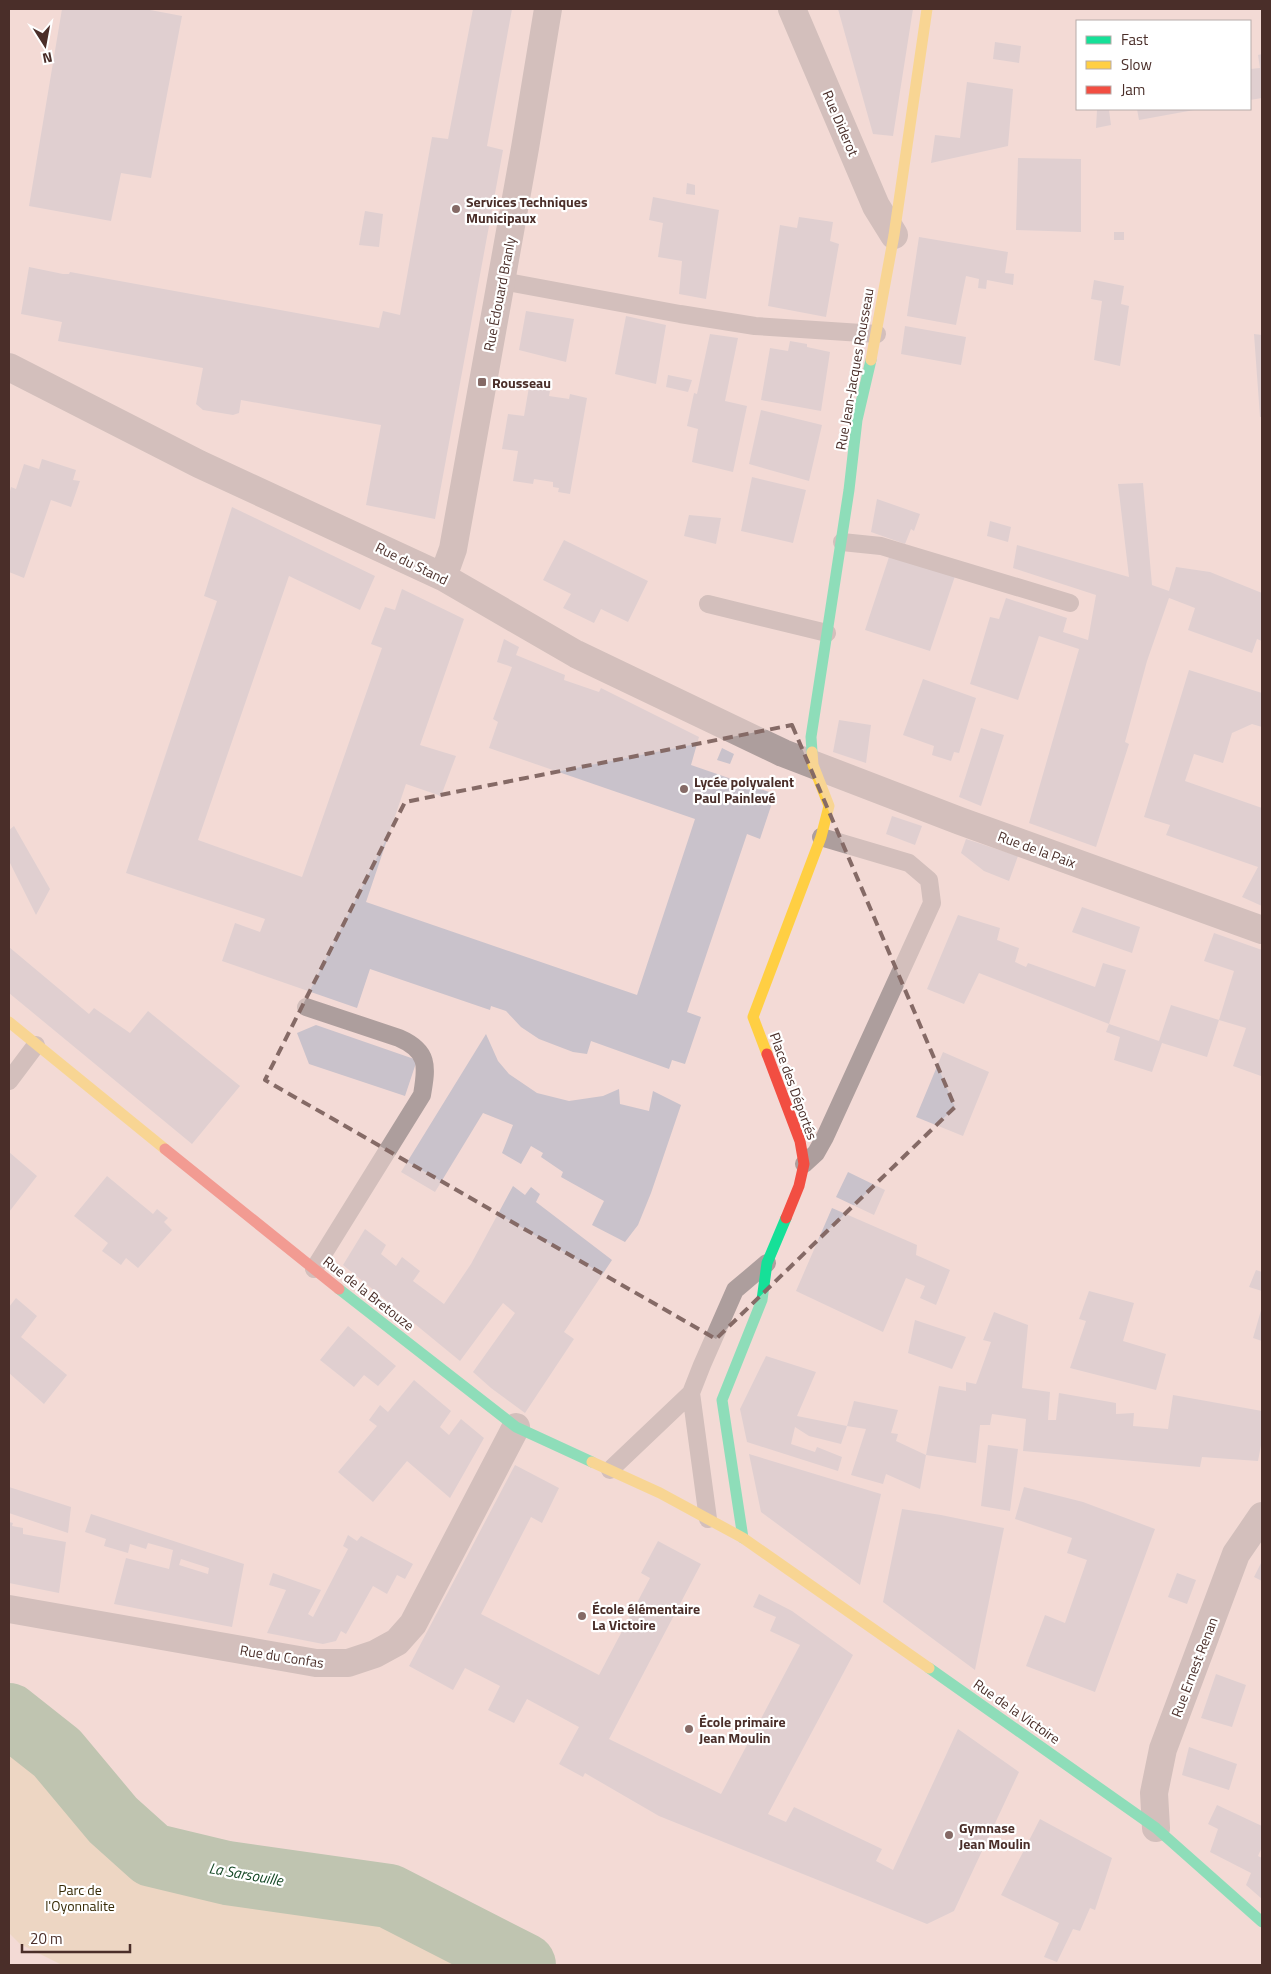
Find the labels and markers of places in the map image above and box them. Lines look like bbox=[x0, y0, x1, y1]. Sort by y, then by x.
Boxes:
place label: Services Techniques Municipaux bbox=[466, 191, 588, 228]
marker: Services Techniques Municipaux bbox=[450, 203, 462, 215]
place label: Rousseau bbox=[492, 372, 551, 393]
marker: Rousseau bbox=[476, 376, 488, 388]
place label: Lycée polyvalent Paul Painlevé bbox=[694, 771, 794, 808]
marker: Lycée polyvalent Paul Painlevé bbox=[678, 783, 690, 795]
place label: École élémentaire La Victoire bbox=[592, 1598, 700, 1635]
marker: École élémentaire La Victoire bbox=[576, 1610, 588, 1622]
place label: École primaire Jean Moulin bbox=[699, 1711, 786, 1748]
marker: École primaire Jean Moulin bbox=[683, 1723, 695, 1735]
place label: Gymnase Jean Moulin bbox=[959, 1817, 1031, 1854]
marker: Gymnase Jean Moulin bbox=[943, 1829, 955, 1841]

